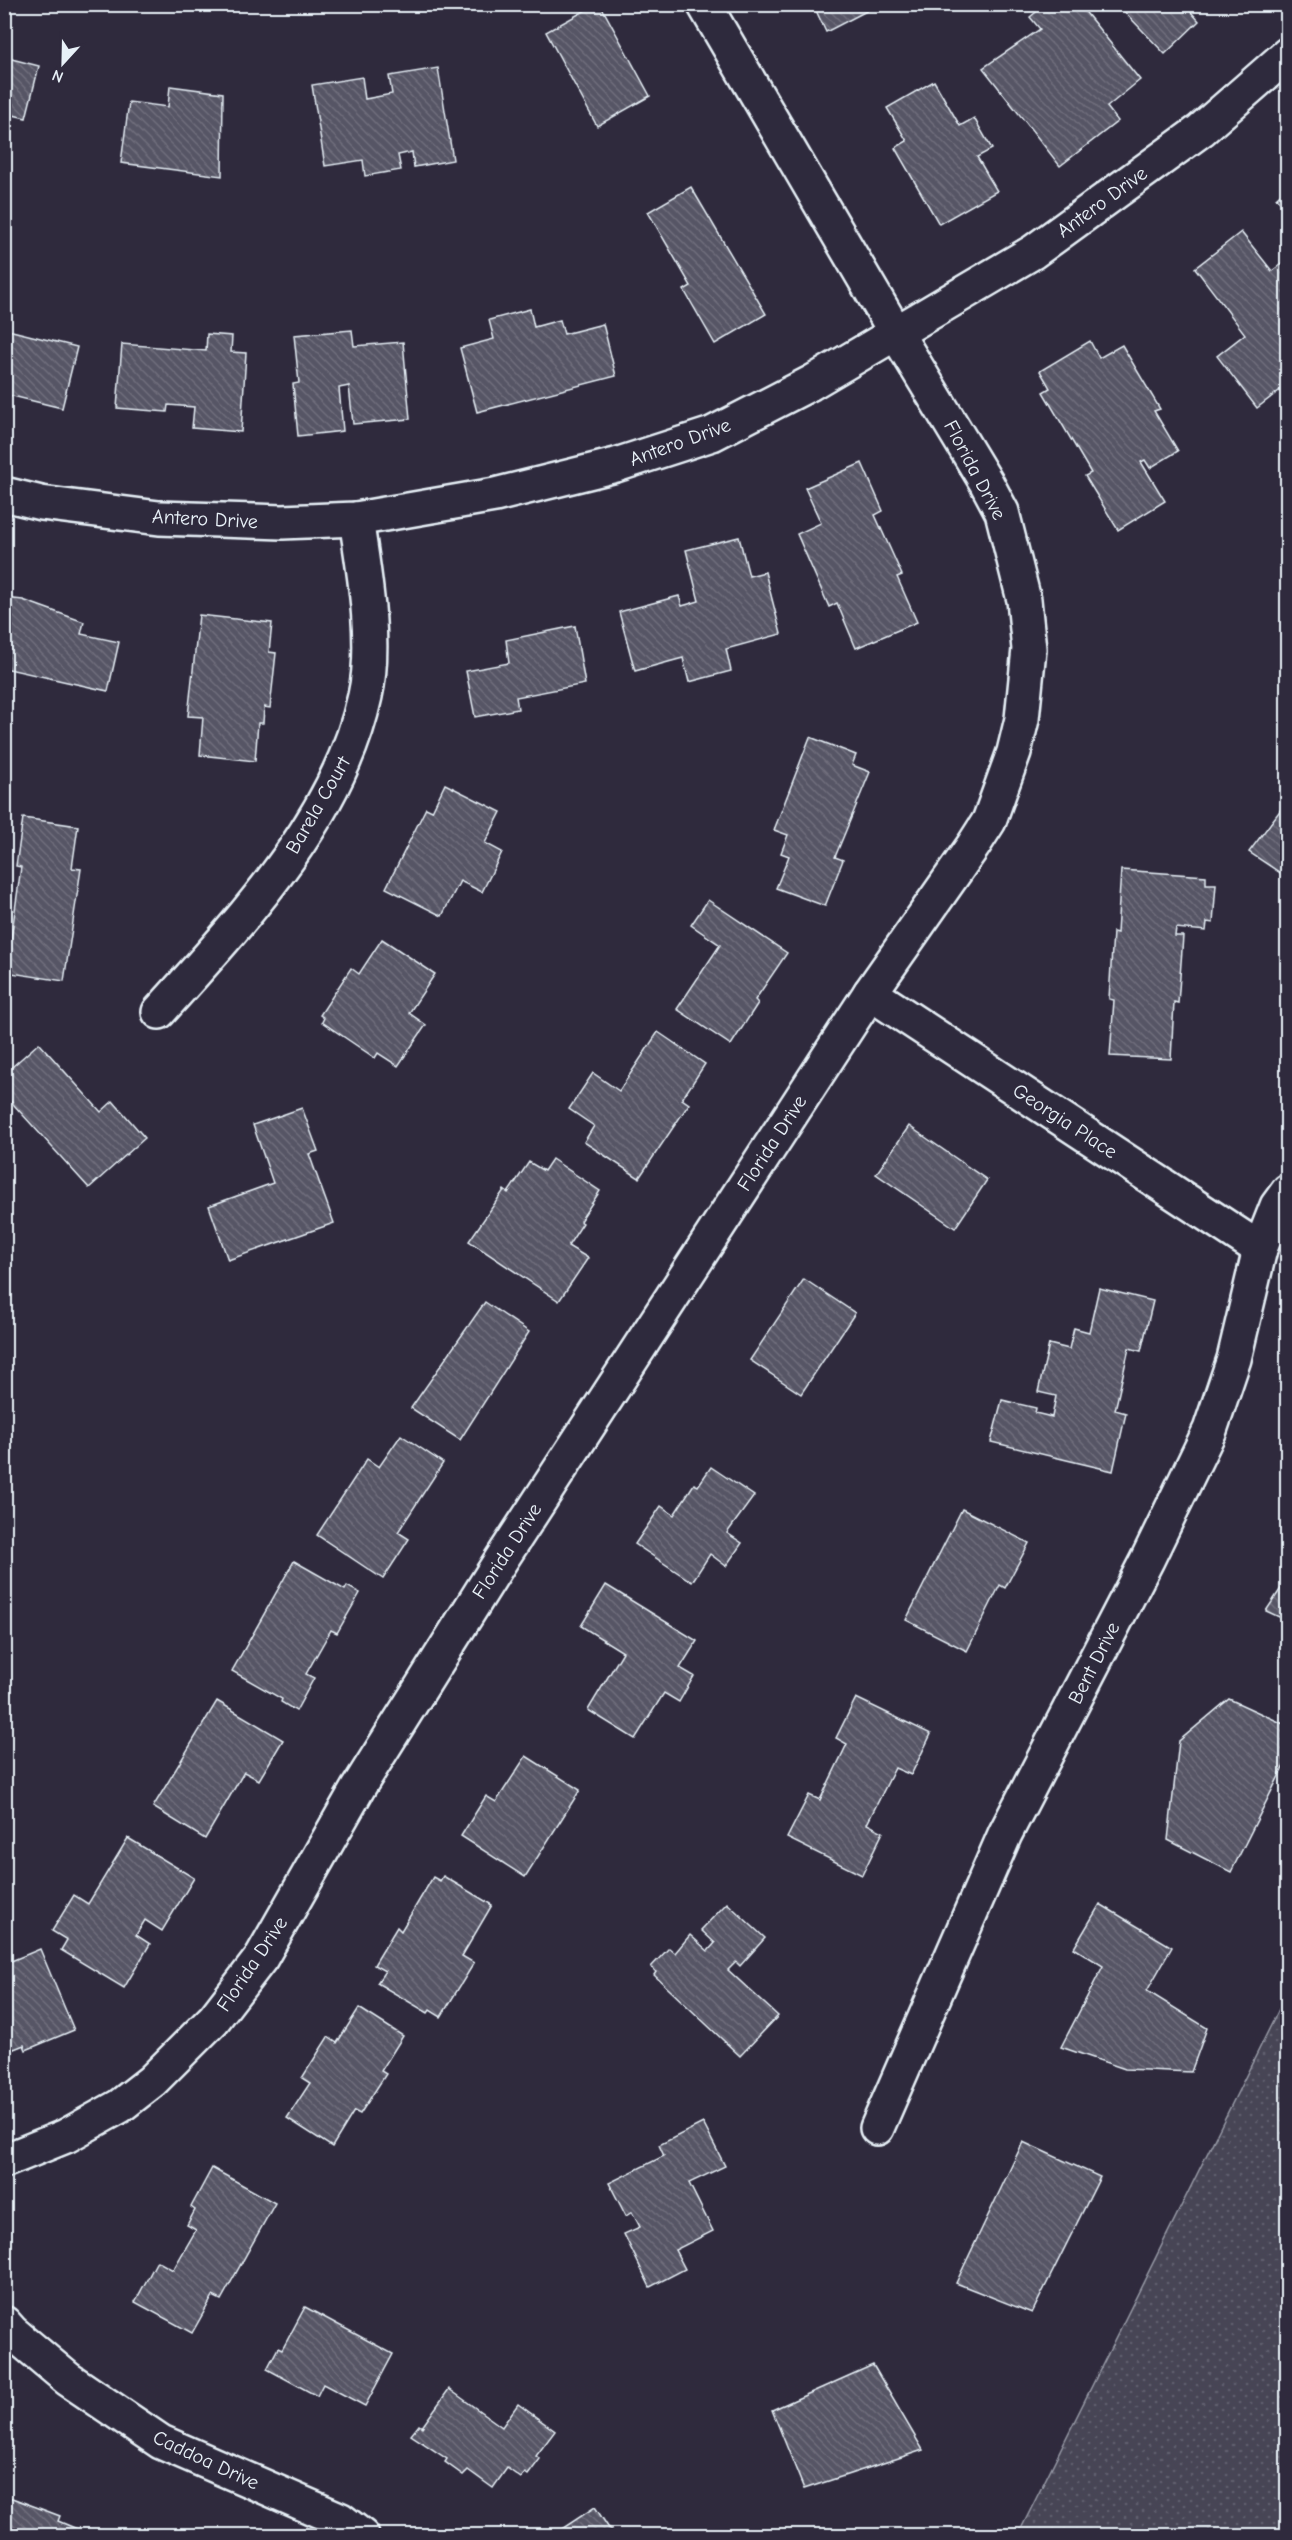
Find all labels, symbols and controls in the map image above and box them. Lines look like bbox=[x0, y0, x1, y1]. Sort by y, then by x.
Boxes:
north arrow bbox=[33, 33, 93, 93]
text: N bbox=[50, 66, 66, 86]
street label: Antero Drive bbox=[1052, 162, 1152, 242]
street label: Antero Drive bbox=[626, 413, 734, 471]
street label: Florida Drive bbox=[939, 416, 1011, 524]
street label: Antero Drive bbox=[152, 505, 258, 533]
street label: Barela Court bbox=[281, 751, 356, 858]
street label: Georgia Place bbox=[1008, 1079, 1122, 1163]
street label: Florida Drive bbox=[733, 1091, 811, 1195]
street label: Florida Drive bbox=[468, 1499, 546, 1603]
street label: Bent Drive bbox=[1064, 1618, 1124, 1708]
street label: Florida Drive bbox=[212, 1912, 292, 2016]
street label: Caddoa Drive bbox=[149, 2425, 263, 2495]

